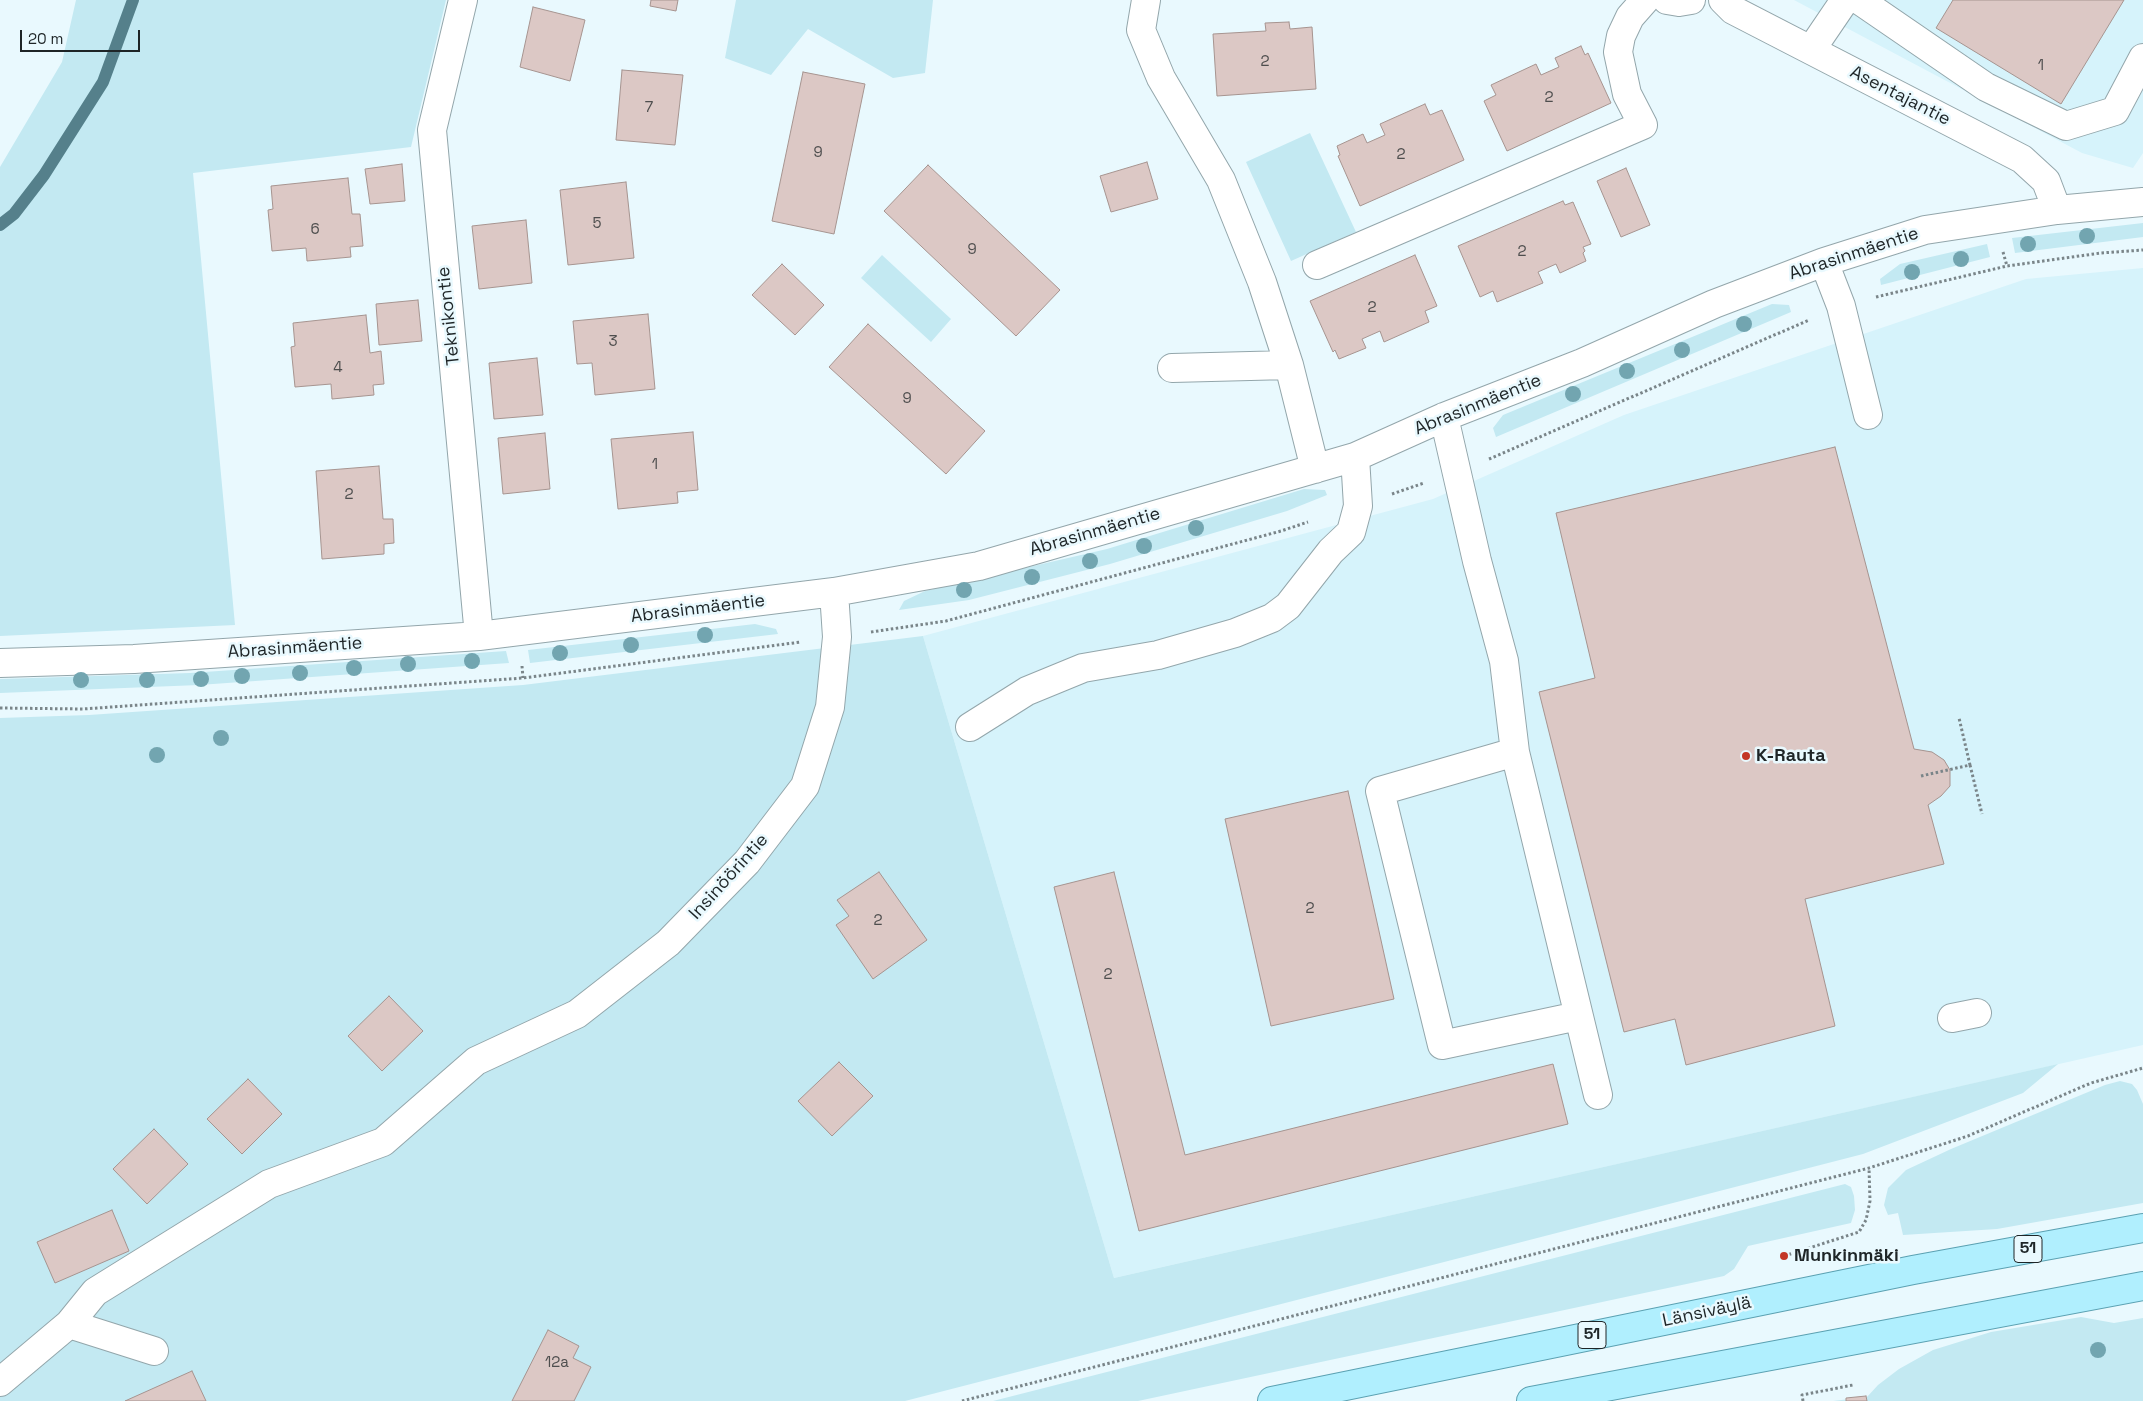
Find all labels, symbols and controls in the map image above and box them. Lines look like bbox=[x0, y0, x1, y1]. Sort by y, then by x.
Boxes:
scale bar bbox=[22, 20, 142, 52]
text: 20 m bbox=[28, 29, 63, 48]
house number: 2 bbox=[1260, 53, 1270, 71]
house number: 1 bbox=[2038, 57, 2044, 75]
street label: Asentajantie bbox=[1846, 61, 1954, 131]
house number: 2 bbox=[1544, 89, 1554, 107]
house number: 7 bbox=[645, 99, 653, 117]
house number: 9 bbox=[813, 144, 823, 162]
house number: 2 bbox=[1396, 146, 1406, 164]
house number: 5 bbox=[593, 215, 601, 233]
house number: 6 bbox=[310, 221, 320, 239]
street label: Abrasinmäentie bbox=[1786, 223, 1922, 285]
house number: 9 bbox=[967, 241, 977, 259]
house number: 2 bbox=[1517, 243, 1527, 261]
street label: Teknikontie bbox=[433, 266, 465, 366]
house number: 2 bbox=[1367, 299, 1377, 317]
house number: 3 bbox=[608, 333, 618, 351]
house number: 4 bbox=[333, 359, 343, 377]
street label: Abrasinmäentie bbox=[1411, 370, 1545, 440]
house number: 9 bbox=[902, 390, 912, 408]
house number: 1 bbox=[652, 456, 658, 474]
house number: 2 bbox=[344, 486, 354, 504]
street label: Abrasinmäentie bbox=[1027, 503, 1163, 561]
street label: Abrasinmäentie bbox=[630, 590, 766, 628]
street label: Abrasinmäentie bbox=[227, 633, 363, 663]
place label: K-Rauta bbox=[1756, 745, 1826, 767]
marker: K-Rauta bbox=[1740, 750, 1752, 762]
street label: Insinöörintie bbox=[685, 830, 773, 924]
house number: 2 bbox=[1305, 900, 1315, 918]
house number: 2 bbox=[873, 912, 883, 930]
house number: 2 bbox=[1103, 966, 1113, 984]
road number: 51 bbox=[2014, 1236, 2042, 1262]
place label: Munkinmäki bbox=[1794, 1245, 1899, 1267]
marker: Munkinmäki bbox=[1778, 1250, 1790, 1262]
street label: Länsiväylä bbox=[1661, 1292, 1753, 1332]
road number: 51 bbox=[1578, 1322, 1606, 1348]
house number: 12a bbox=[545, 1354, 569, 1372]

